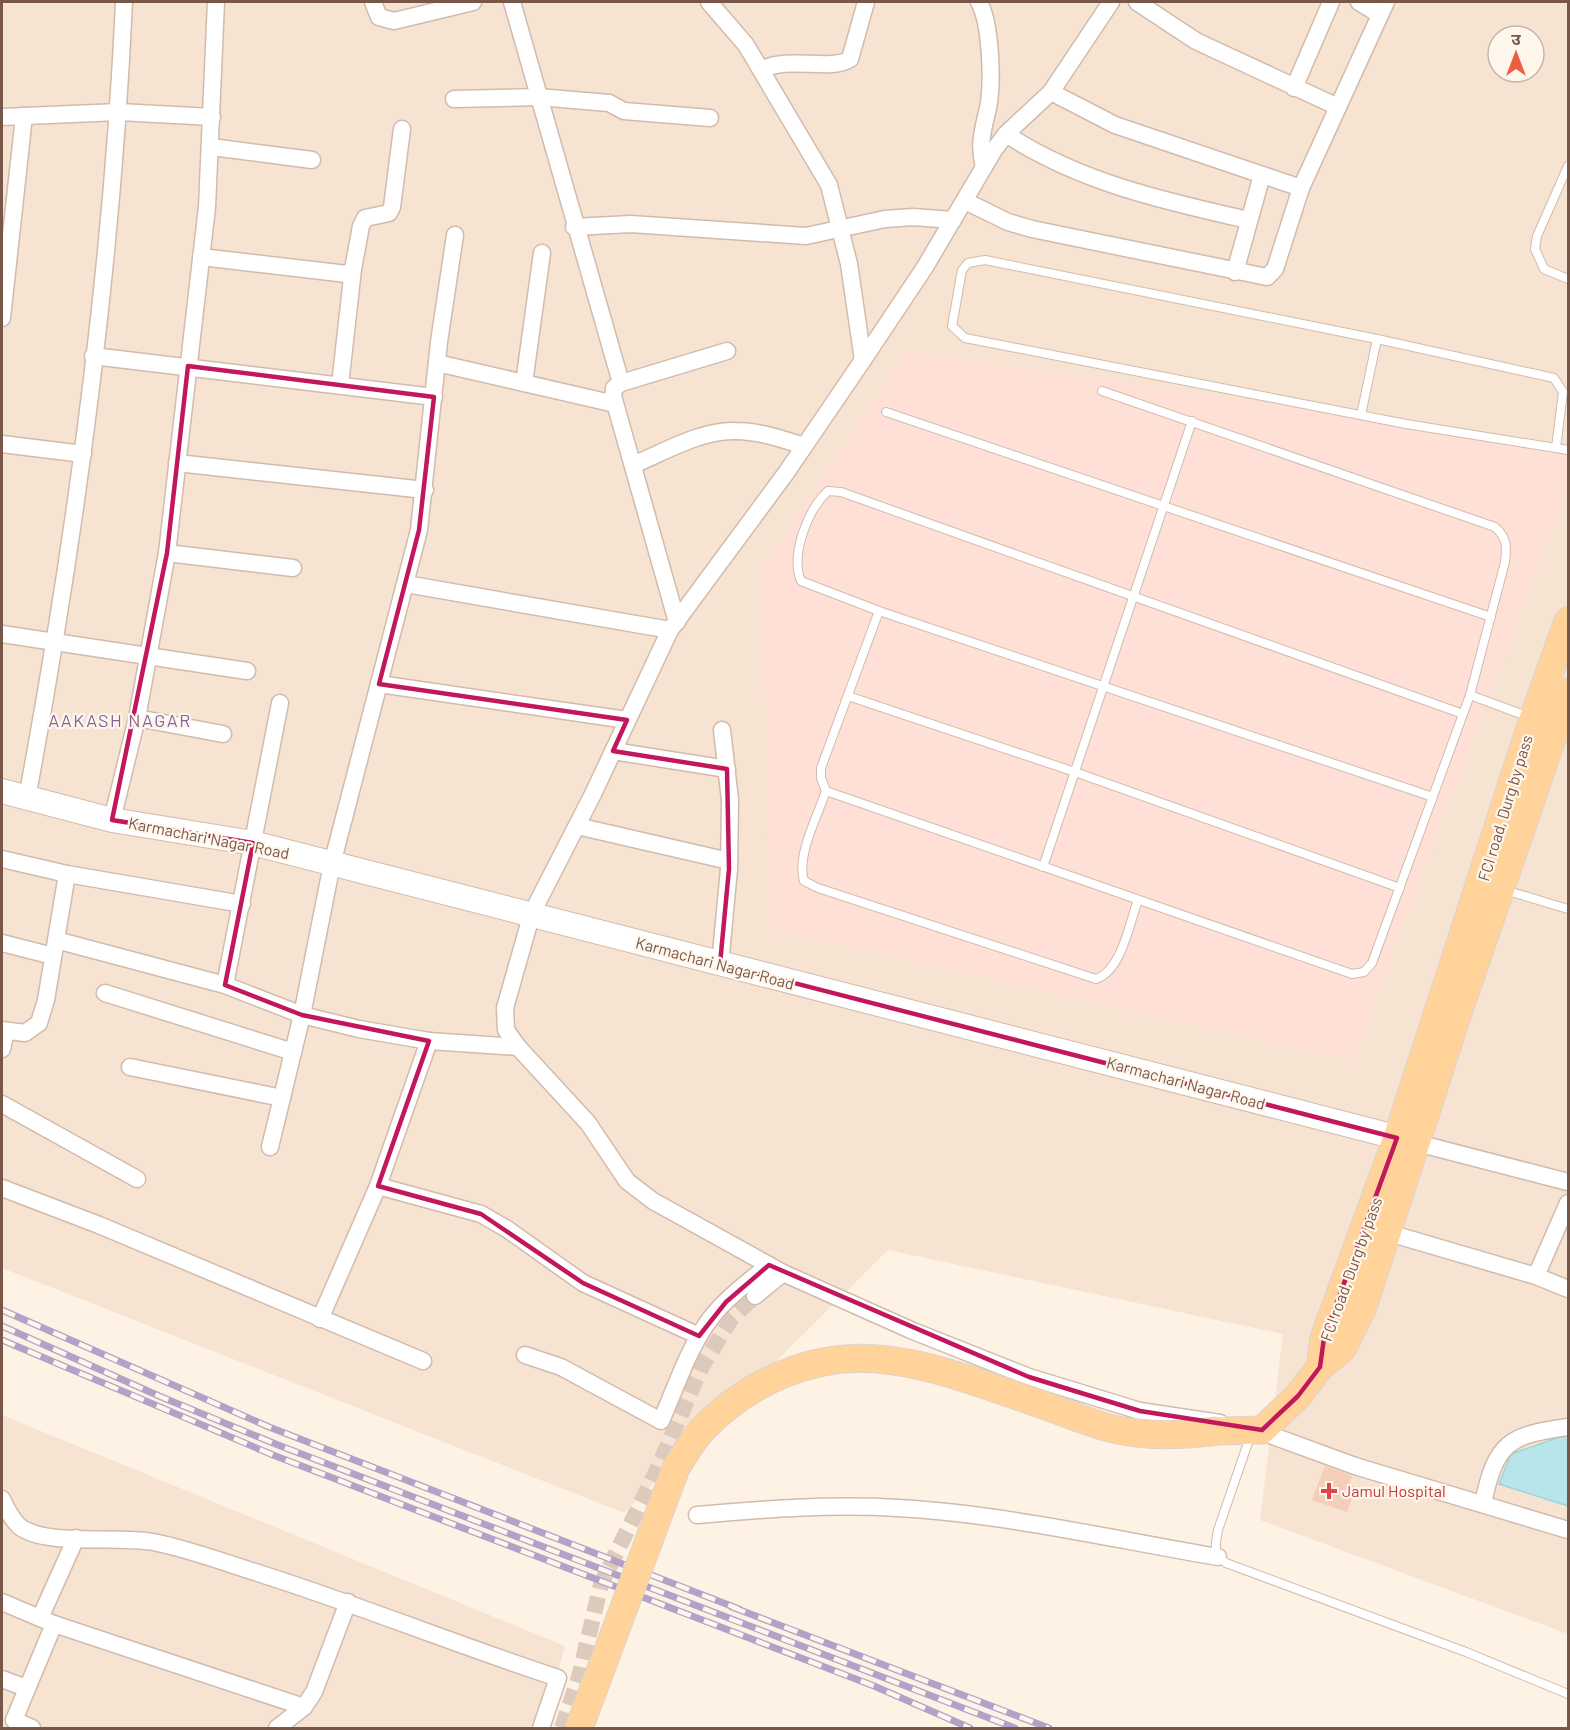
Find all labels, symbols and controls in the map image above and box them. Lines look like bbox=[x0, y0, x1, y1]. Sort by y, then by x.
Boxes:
north arrow bbox=[1486, 24, 1546, 84]
text: उ bbox=[1511, 29, 1521, 48]
district label: AAKASH NAGAR bbox=[48, 709, 192, 731]
street label: FCI road, Durg by pass bbox=[1473, 732, 1536, 883]
street label: Karmachari Nagar Road bbox=[127, 813, 291, 862]
street label: Karmachari Nagar Road bbox=[634, 932, 797, 993]
street label: Karmachari Nagar Road bbox=[1105, 1052, 1268, 1113]
street label: FCI road, Durg by pass bbox=[1316, 1194, 1385, 1343]
place label: Jamul Hospital bbox=[1342, 1481, 1446, 1500]
marker: Jamul Hospital bbox=[1320, 1482, 1338, 1500]

